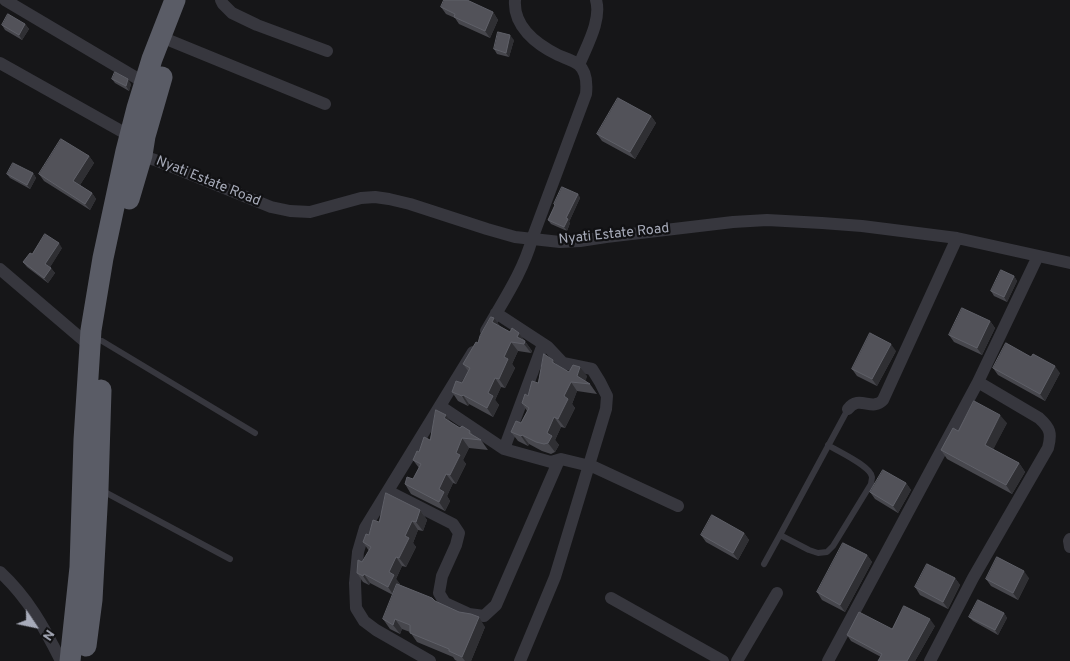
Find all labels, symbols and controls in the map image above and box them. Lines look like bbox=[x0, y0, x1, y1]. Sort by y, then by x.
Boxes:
street label: Nyati Estate Road bbox=[153, 153, 263, 211]
street label: Nyati Estate Road bbox=[558, 221, 670, 249]
north arrow bbox=[10, 601, 60, 651]
text: N bbox=[38, 626, 58, 644]

